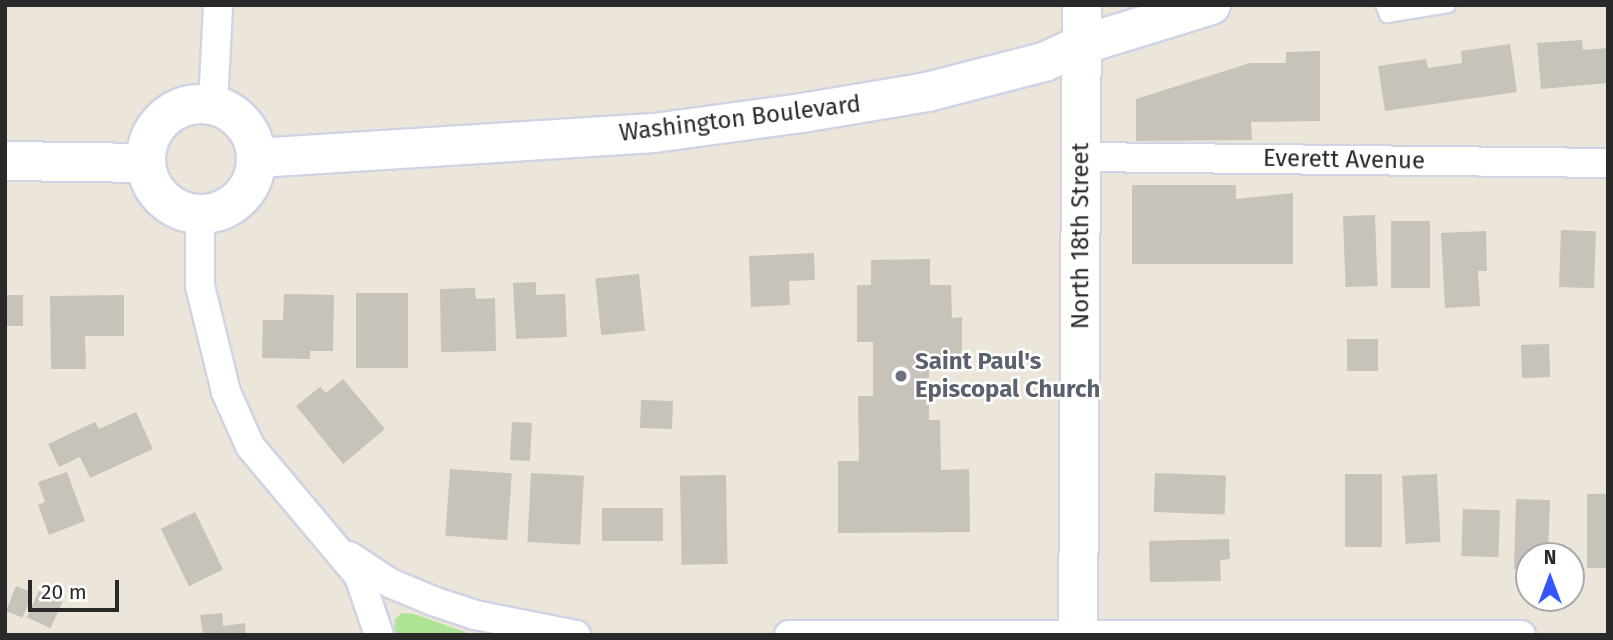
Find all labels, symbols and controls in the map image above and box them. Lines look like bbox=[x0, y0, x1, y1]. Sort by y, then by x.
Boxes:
street label: Washington Boulevard bbox=[618, 90, 862, 148]
street label: North 18th Street bbox=[1067, 143, 1095, 329]
street label: Everett Avenue bbox=[1263, 144, 1425, 176]
place label: Saint Paul's Episcopal Church bbox=[915, 348, 1100, 404]
marker: Saint Paul's Episcopal Church bbox=[893, 368, 909, 384]
north arrow bbox=[1515, 542, 1585, 612]
text: N bbox=[1544, 546, 1556, 569]
scale bar bbox=[32, 566, 122, 610]
text: 20 m bbox=[41, 579, 87, 605]

